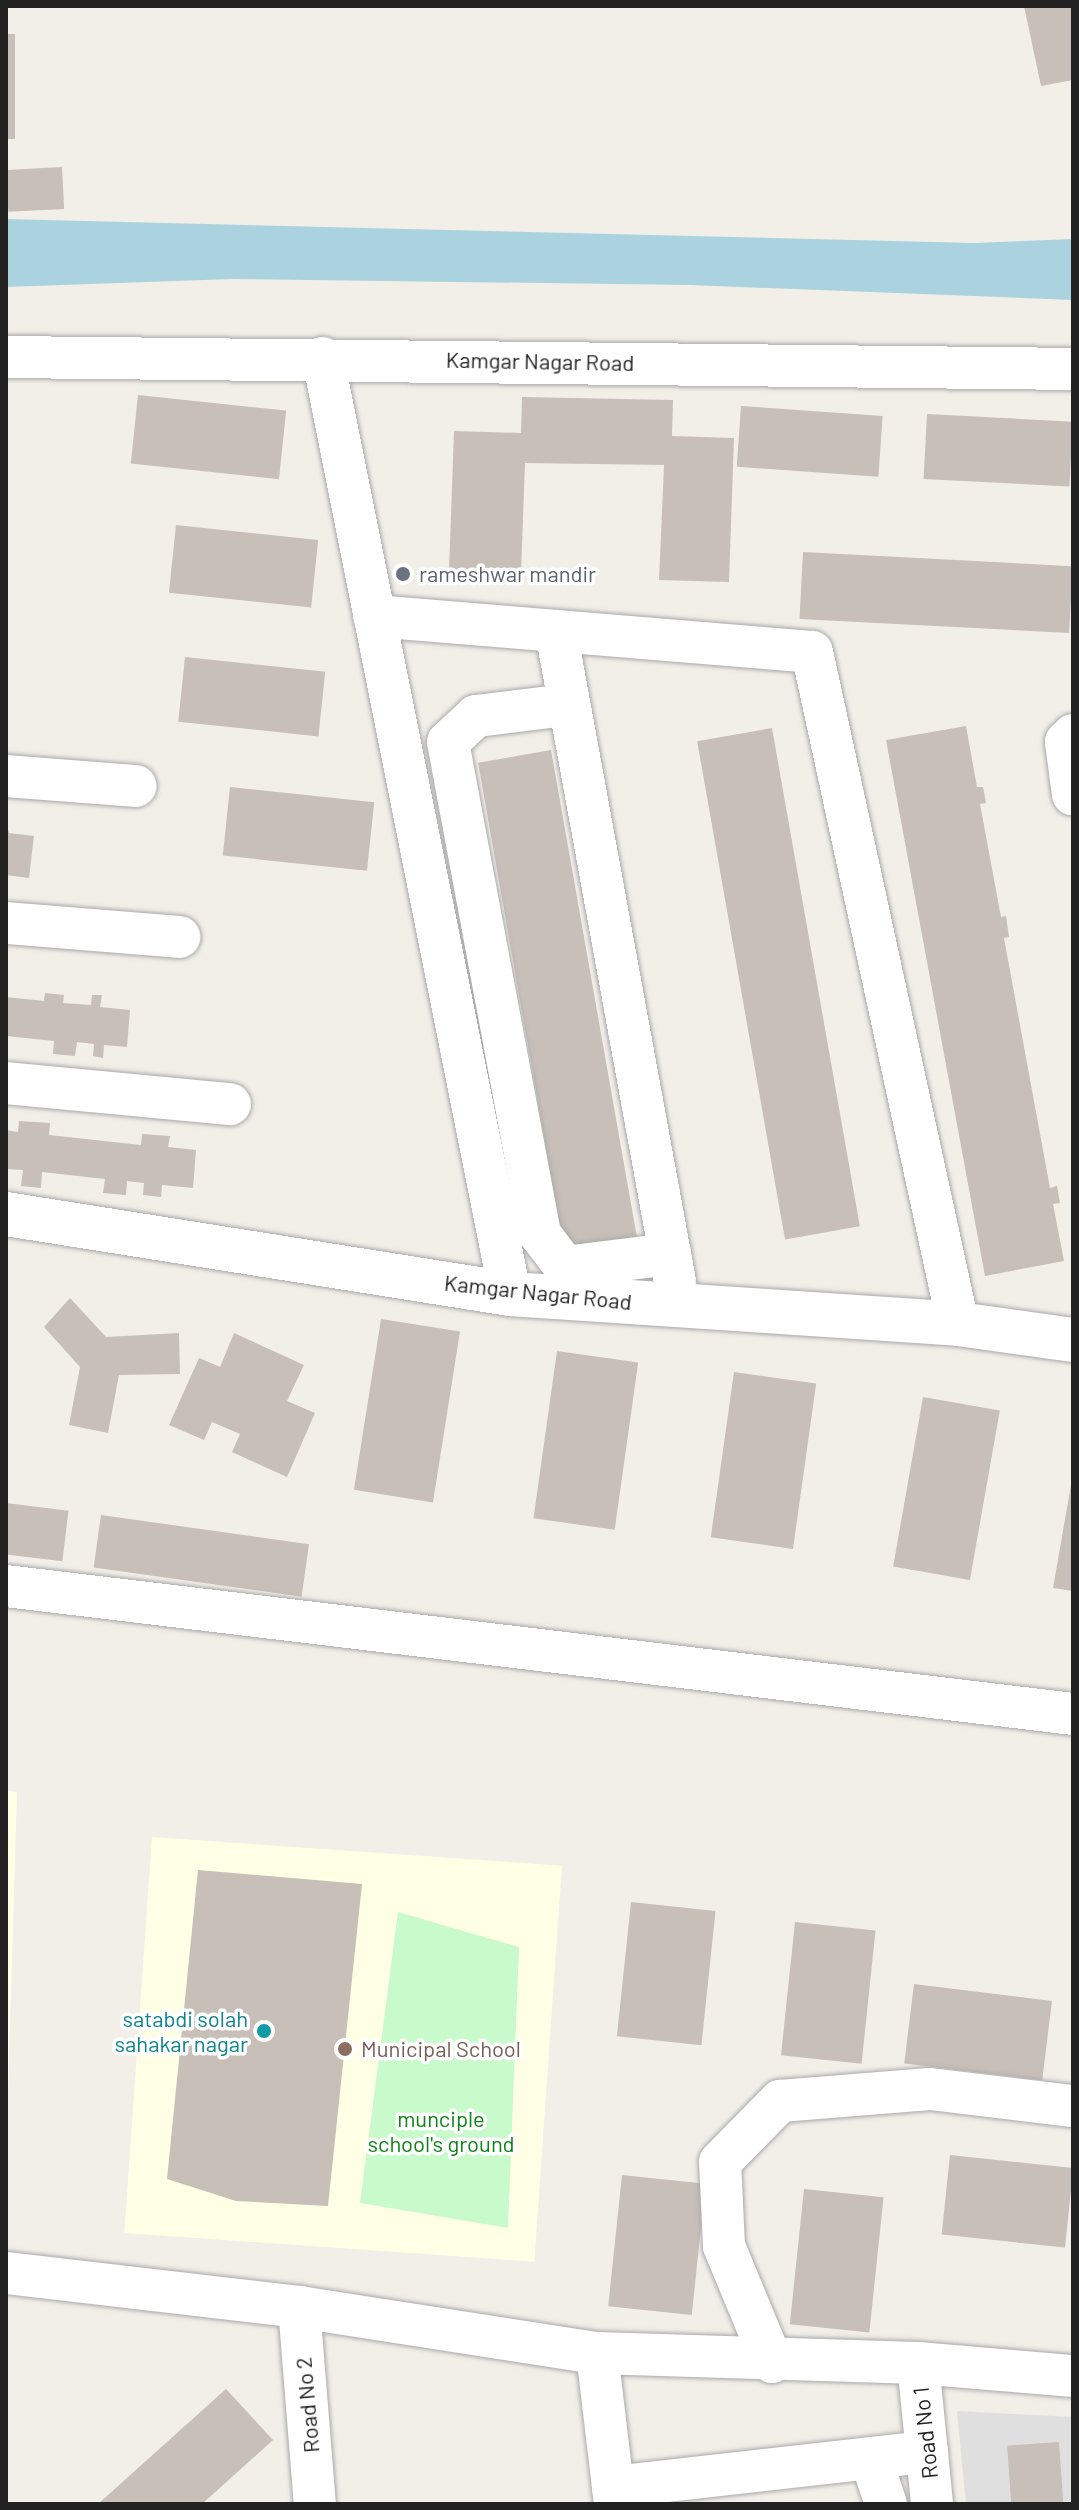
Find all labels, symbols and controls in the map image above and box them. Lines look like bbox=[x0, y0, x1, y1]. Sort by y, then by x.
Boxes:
street label: Kamgar Nagar Road bbox=[446, 346, 634, 376]
place label: rameshwar mandir bbox=[419, 561, 596, 587]
marker: rameshwar mandir bbox=[394, 565, 412, 583]
street label: Kamgar Nagar Road bbox=[443, 1269, 633, 1315]
place label: satabdi solah sahakar nagar bbox=[114, 2005, 248, 2056]
marker: satabdi solah sahakar nagar bbox=[255, 2022, 273, 2040]
place label: Municipal School bbox=[361, 2036, 521, 2062]
marker: Municipal School bbox=[336, 2040, 354, 2058]
park label: munciple school's ground bbox=[367, 2105, 515, 2156]
street label: Road No 2 bbox=[290, 2356, 324, 2454]
street label: Road No 1 bbox=[907, 2386, 943, 2480]

